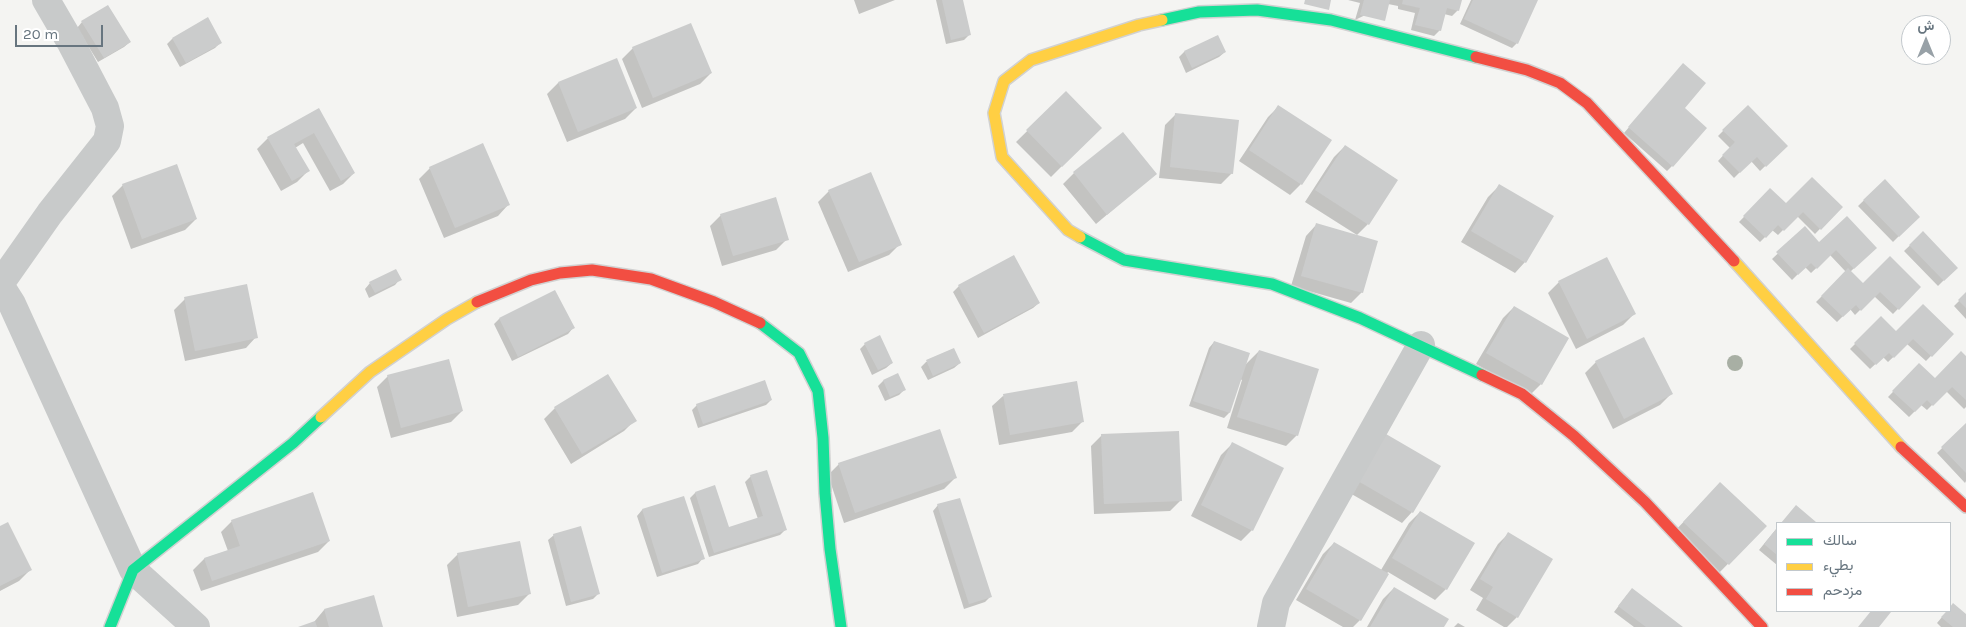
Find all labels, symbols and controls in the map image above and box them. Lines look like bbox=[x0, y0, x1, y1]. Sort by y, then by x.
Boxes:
scale bar bbox=[18, 15, 105, 47]
north arrow bbox=[1901, 15, 1951, 65]
text: ش bbox=[1918, 17, 1934, 34]
text: 20 m bbox=[23, 25, 58, 43]
legend bbox=[1776, 522, 1951, 612]
text: سالك bbox=[1823, 531, 1857, 549]
text: بطيء bbox=[1823, 556, 1853, 574]
text: مزدحم bbox=[1823, 581, 1862, 599]

